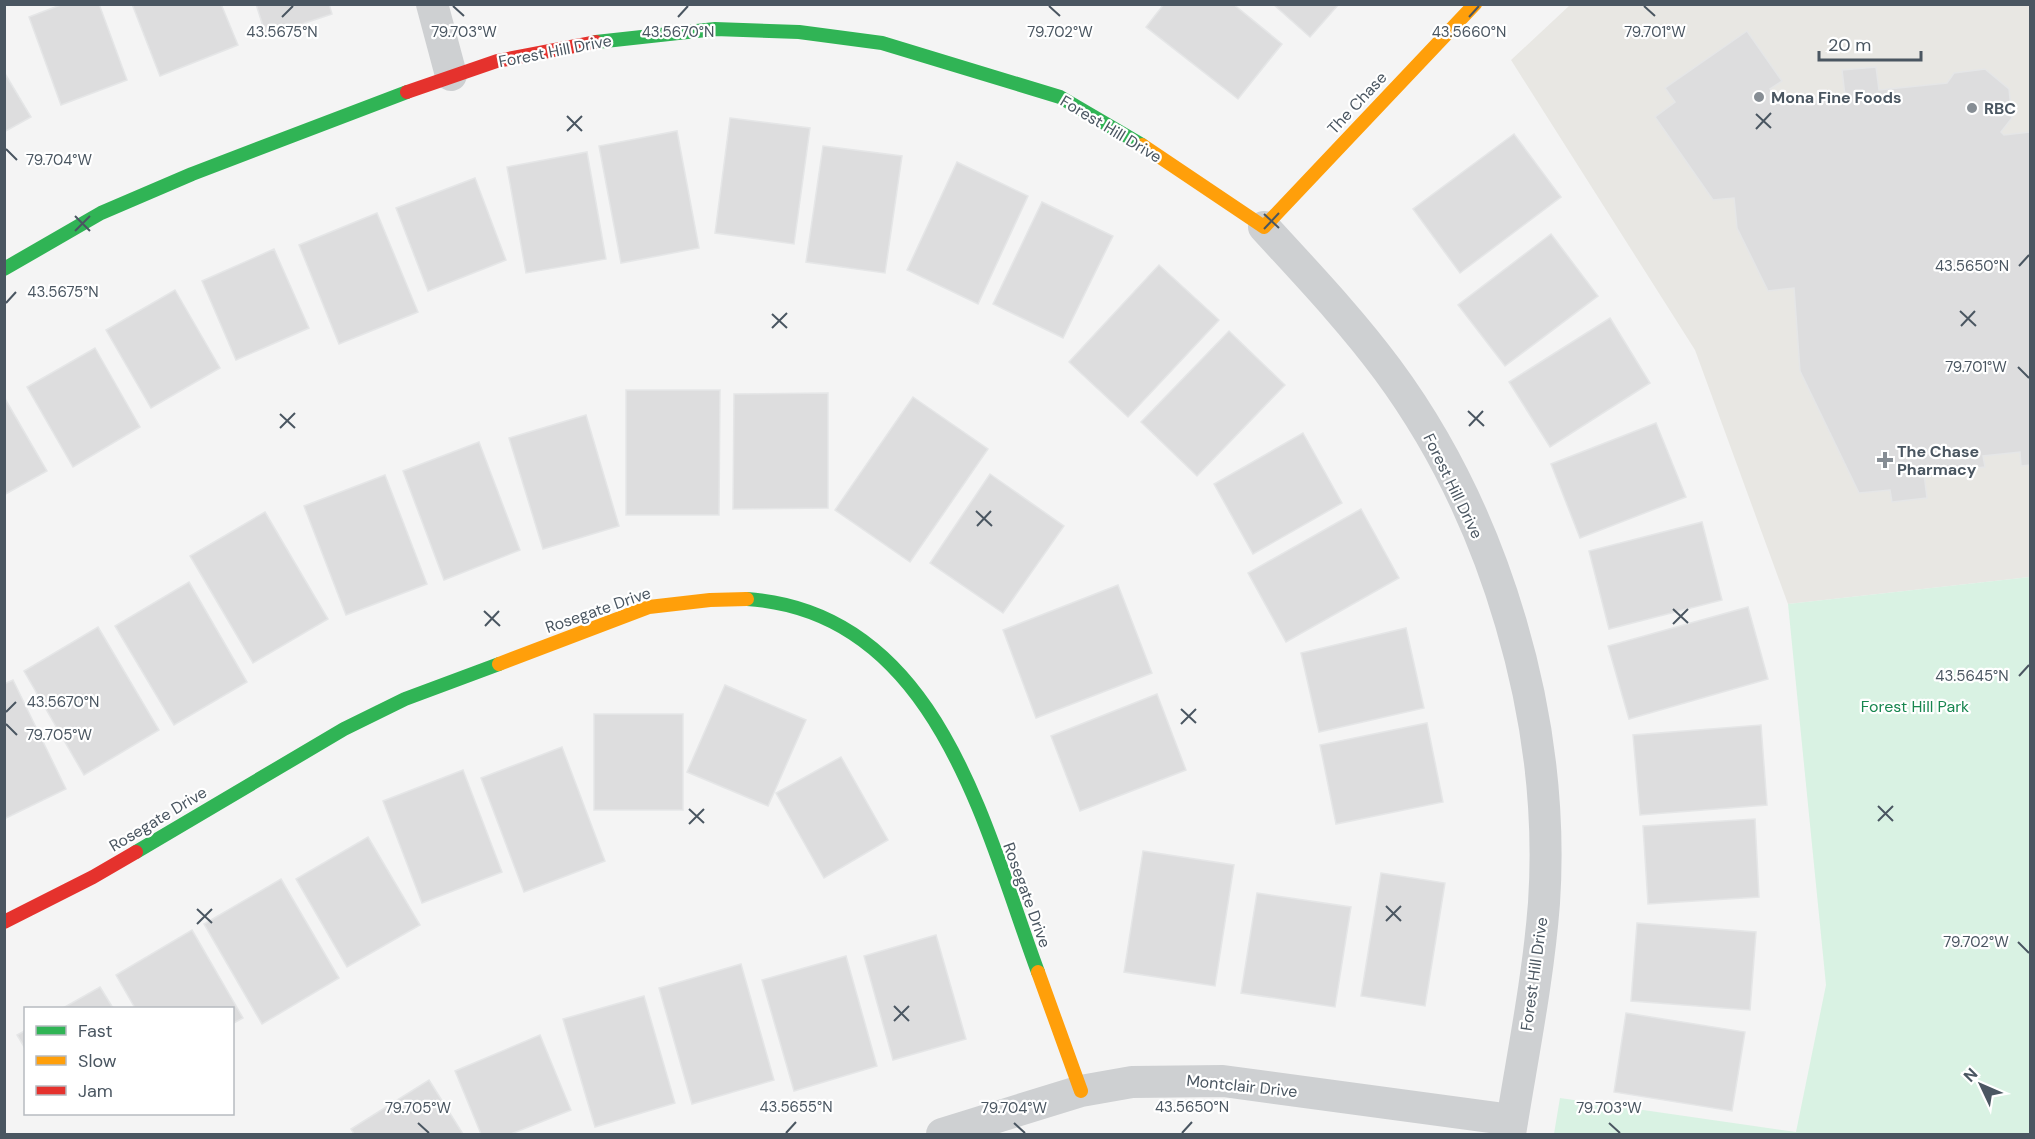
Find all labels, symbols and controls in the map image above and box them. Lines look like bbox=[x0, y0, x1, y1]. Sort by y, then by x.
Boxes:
text: 43.5675°N bbox=[246, 22, 318, 42]
text: 79.703°W bbox=[431, 22, 497, 42]
text: 43.5670°N bbox=[642, 22, 714, 42]
text: 79.702°W bbox=[1027, 22, 1093, 42]
text: 43.5660°N bbox=[1432, 22, 1506, 42]
text: 79.701°W bbox=[1624, 22, 1686, 42]
scale bar bbox=[1819, 24, 1921, 62]
street label: Forest Hill Drive bbox=[497, 30, 613, 72]
text: 20 m bbox=[1828, 33, 1871, 57]
street label: The Chase bbox=[1323, 67, 1391, 139]
place label: Mona Fine Foods bbox=[1771, 87, 1901, 108]
street label: Forest Hill Drive bbox=[1056, 90, 1166, 168]
marker: Mona Fine Foods bbox=[1752, 90, 1766, 104]
place label: RBC bbox=[1984, 98, 2016, 119]
marker: RBC bbox=[1965, 101, 1979, 115]
text: 79.704°W bbox=[26, 150, 92, 170]
text: 43.5650°N bbox=[1935, 256, 2009, 276]
text: 43.5675°N bbox=[27, 282, 99, 302]
text: 79.701°W bbox=[1945, 357, 2007, 377]
street label: Forest Hill Drive bbox=[1418, 430, 1488, 542]
place label: The Chase Pharmacy bbox=[1897, 441, 1979, 480]
marker: The Chase Pharmacy bbox=[1878, 453, 1892, 467]
street label: Rosegate Drive bbox=[542, 582, 654, 638]
text: 43.5645°N bbox=[1935, 666, 2009, 686]
text: 43.5670°N bbox=[27, 692, 99, 712]
park label: Forest Hill Park bbox=[1861, 696, 1969, 717]
text: 79.705°W bbox=[26, 725, 92, 745]
street label: Rosegate Drive bbox=[105, 782, 211, 856]
street label: Rosegate Drive bbox=[998, 840, 1056, 950]
street label: Forest Hill Drive bbox=[1516, 916, 1552, 1032]
text: 79.702°W bbox=[1943, 932, 2009, 952]
legend bbox=[24, 1007, 234, 1115]
text: Fast bbox=[78, 1019, 113, 1043]
text: Slow bbox=[78, 1049, 117, 1073]
north arrow bbox=[1951, 1055, 2011, 1115]
text: N bbox=[1959, 1063, 1982, 1086]
street label: Montclair Drive bbox=[1185, 1070, 1299, 1102]
text: Jam bbox=[78, 1079, 113, 1103]
text: 43.5655°N bbox=[759, 1097, 833, 1117]
text: 43.5650°N bbox=[1155, 1097, 1229, 1117]
text: 79.705°W bbox=[385, 1098, 451, 1118]
text: 79.704°W bbox=[981, 1098, 1047, 1118]
text: 79.703°W bbox=[1576, 1098, 1642, 1118]

